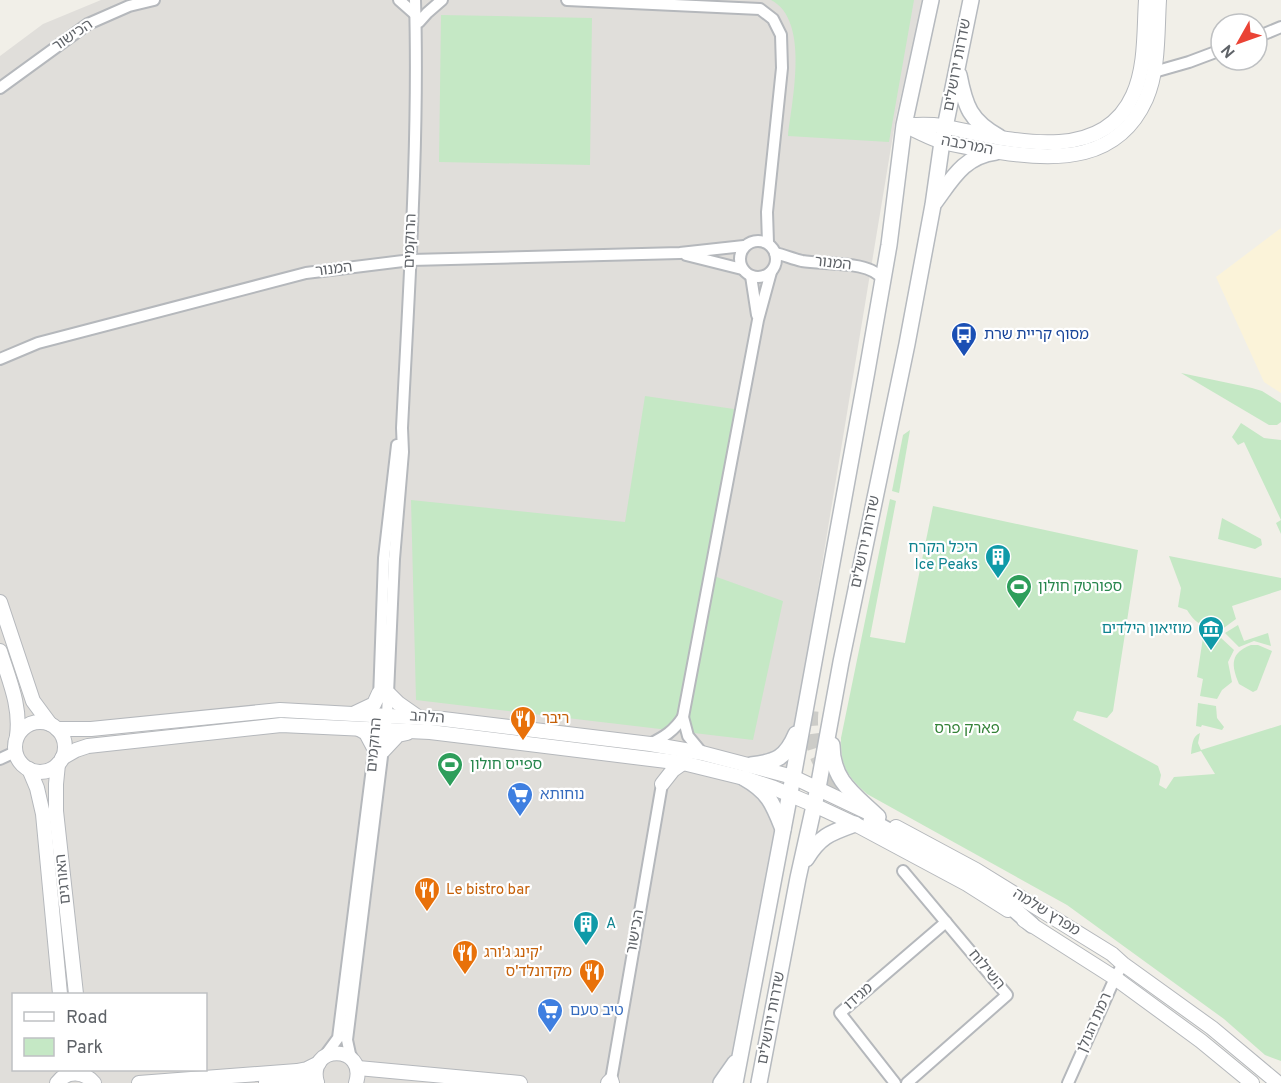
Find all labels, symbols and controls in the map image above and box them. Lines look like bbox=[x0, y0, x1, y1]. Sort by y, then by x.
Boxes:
north arrow bbox=[1209, 12, 1269, 72]
street label: הכישור bbox=[49, 16, 97, 56]
street label: שדרות ירושלים bbox=[940, 17, 976, 113]
text: N bbox=[1218, 40, 1240, 61]
street label: המרכבה bbox=[939, 132, 995, 160]
street label: הרוקמים bbox=[401, 213, 421, 269]
street label: המנור bbox=[814, 253, 852, 275]
street label: המנור bbox=[314, 258, 354, 282]
bus stop icon: מסוף קריית שרת bbox=[949, 320, 979, 358]
place label: מסוף קריית שרת bbox=[984, 326, 1089, 345]
street label: שדרות ירושלים bbox=[847, 494, 885, 590]
place label: היכל הקרח Ice Peaks bbox=[909, 539, 978, 575]
building icon: היכל הקרח Ice Peaks bbox=[983, 542, 1013, 580]
sports icon: ספורטק חולון bbox=[1004, 572, 1034, 610]
place label: ספורטק חולון bbox=[1038, 578, 1122, 597]
museum icon: מוזיאון הילדים bbox=[1196, 614, 1226, 652]
place label: מוזיאון הילדים bbox=[1102, 620, 1192, 639]
restaurant icon: ריבר bbox=[508, 704, 538, 742]
street label: הלהב bbox=[409, 707, 445, 729]
place label: ריבר bbox=[542, 710, 569, 729]
street label: הרוקמים bbox=[363, 717, 387, 773]
park label: פארק פרס bbox=[934, 720, 1000, 739]
sports icon: ספייס חולון bbox=[435, 750, 465, 788]
place label: ספייס חולון bbox=[470, 756, 542, 775]
supermarket icon: נוחותא bbox=[505, 780, 535, 818]
place label: נוחותא bbox=[540, 786, 584, 805]
street label: האורגים bbox=[52, 853, 76, 905]
restaurant icon: Le bistro bar bbox=[412, 875, 442, 913]
place label: Le bistro bar bbox=[446, 881, 530, 900]
street label: מפרץ שלמה bbox=[1009, 885, 1083, 941]
street label: הכישור bbox=[623, 908, 649, 956]
building icon: A bbox=[571, 909, 601, 947]
place label: A bbox=[606, 915, 616, 934]
restaurant icon: קינג ג'ורג' bbox=[450, 938, 480, 976]
place label: קינג ג'ורג' bbox=[484, 944, 543, 963]
street label: השילוח bbox=[964, 946, 1008, 994]
restaurant icon: מקדונלד'ס bbox=[577, 957, 607, 995]
place label: מקדונלד'ס bbox=[506, 963, 572, 982]
street label: שדרות ירושלים bbox=[754, 970, 790, 1066]
street label: מגידו bbox=[841, 979, 877, 1015]
street label: רמת הגולן bbox=[1073, 990, 1117, 1056]
legend bbox=[12, 993, 207, 1071]
supermarket icon: טיב טעם bbox=[535, 996, 565, 1034]
place label: טיב טעם bbox=[570, 1002, 624, 1021]
text: Road bbox=[66, 1007, 108, 1030]
text: Park bbox=[66, 1037, 103, 1060]

